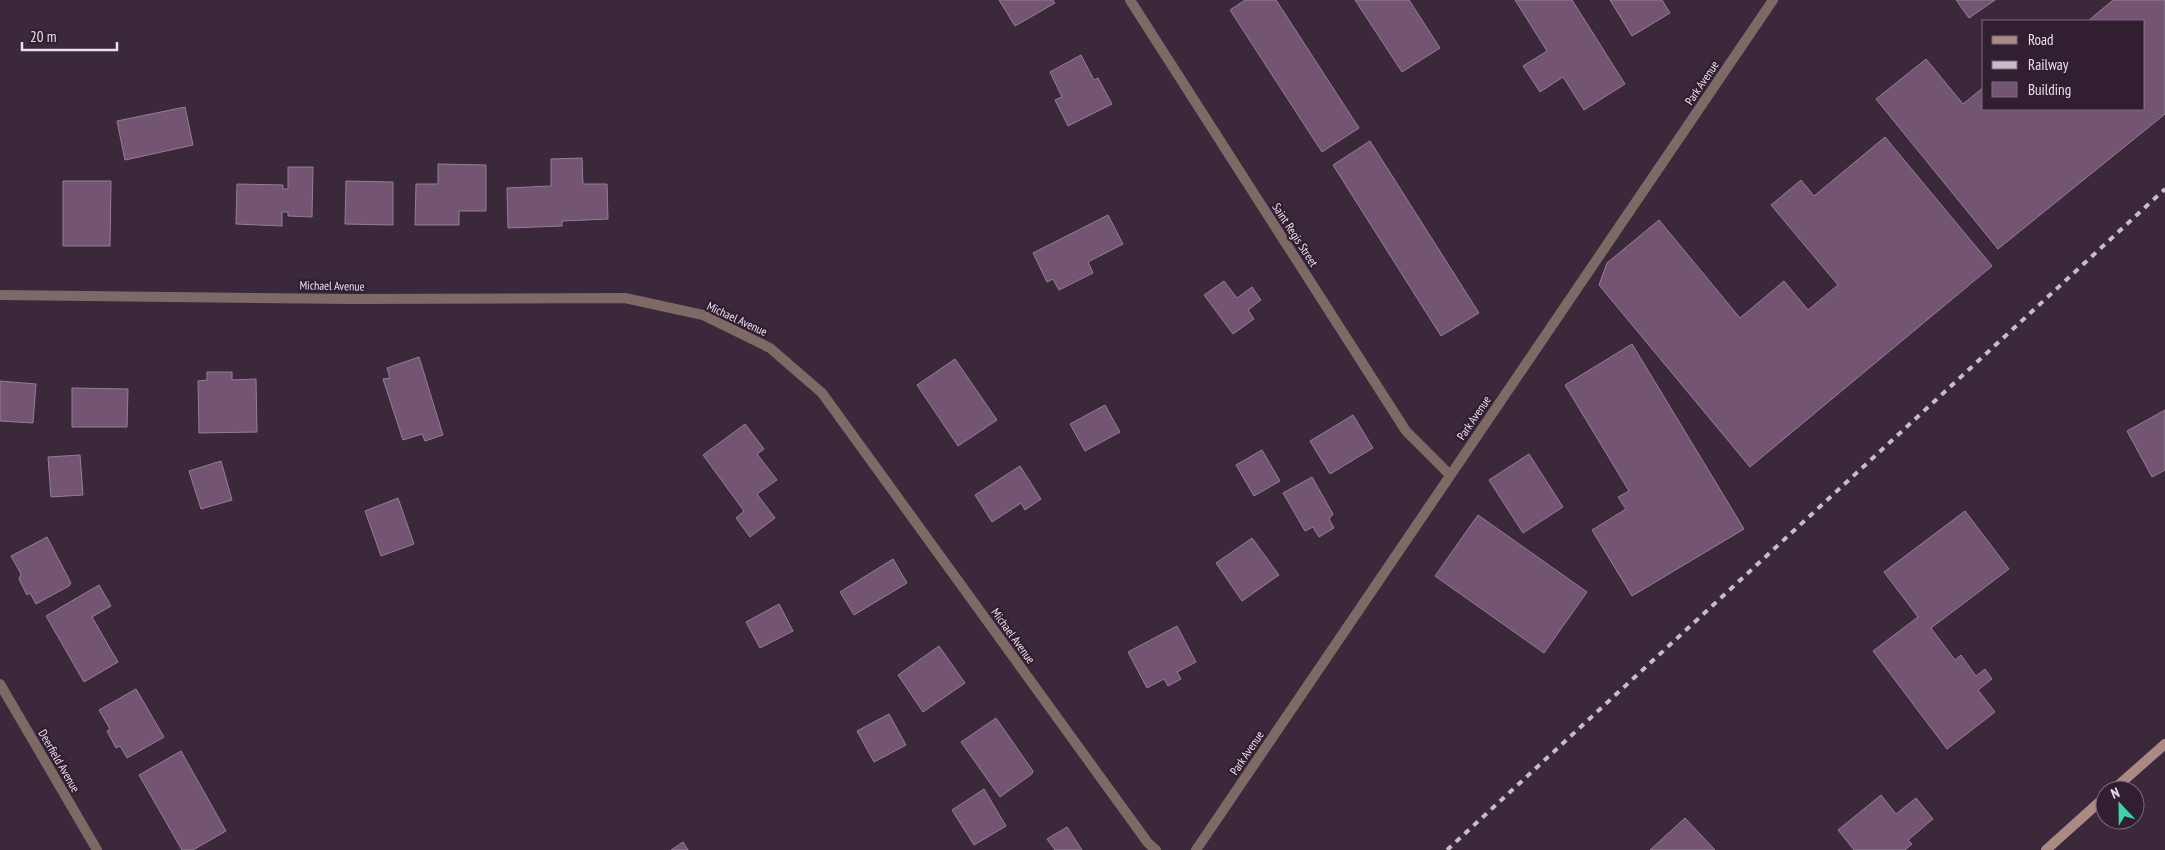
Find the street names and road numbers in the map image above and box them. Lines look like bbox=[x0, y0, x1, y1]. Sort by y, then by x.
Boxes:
street label: Park Avenue bbox=[1681, 58, 1722, 108]
street label: Saint Regis Street bbox=[1269, 200, 1322, 270]
street label: Michael Avenue bbox=[299, 277, 365, 294]
street label: Michael Avenue bbox=[705, 298, 770, 339]
street label: Park Avenue bbox=[1453, 393, 1494, 443]
street label: Michael Avenue bbox=[988, 605, 1039, 666]
street label: Deerfield Avenue bbox=[35, 727, 83, 795]
street label: Park Avenue bbox=[1226, 728, 1267, 778]

